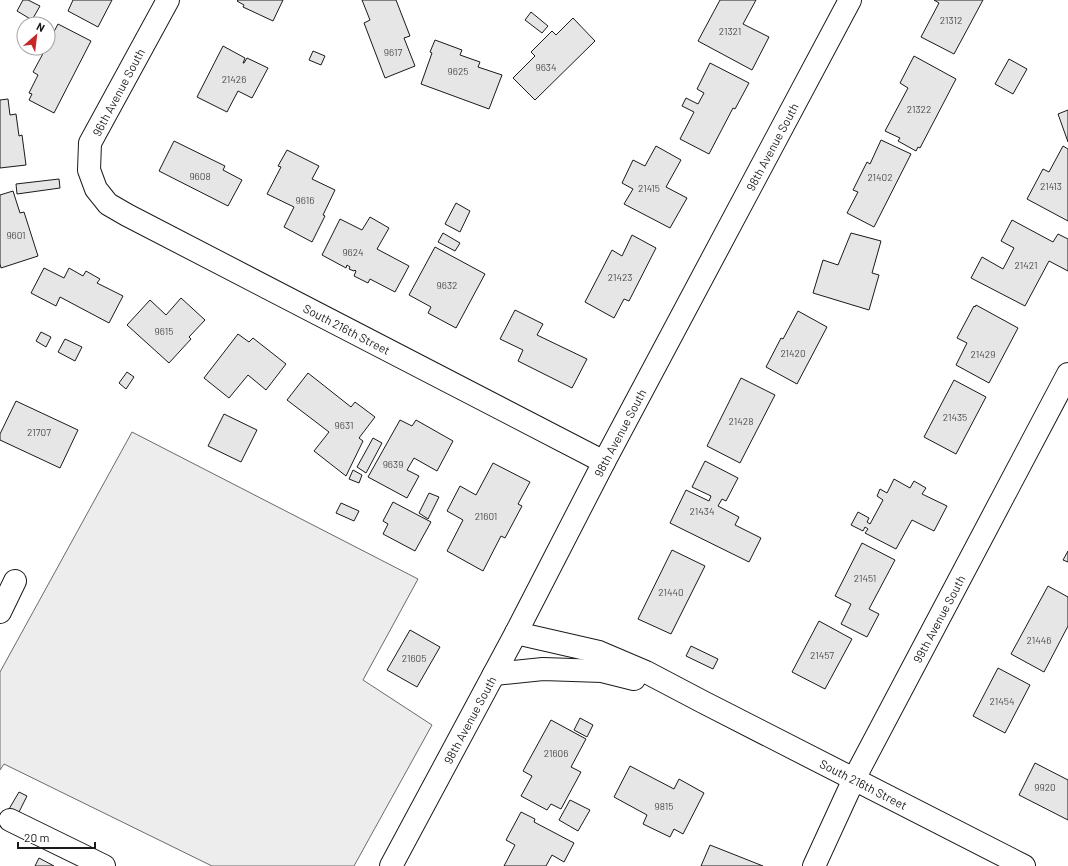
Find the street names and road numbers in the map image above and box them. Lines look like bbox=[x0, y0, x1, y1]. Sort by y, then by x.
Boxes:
street label: 96th Avenue South bbox=[89, 46, 147, 138]
street label: 98th Avenue South bbox=[743, 100, 801, 193]
street label: South 216th Street bbox=[301, 301, 393, 357]
street label: 98th Avenue South bbox=[591, 386, 649, 479]
street label: 99th Avenue South bbox=[910, 573, 968, 665]
street label: 98th Avenue South bbox=[440, 674, 499, 766]
street label: South 216th Street bbox=[818, 756, 910, 812]

